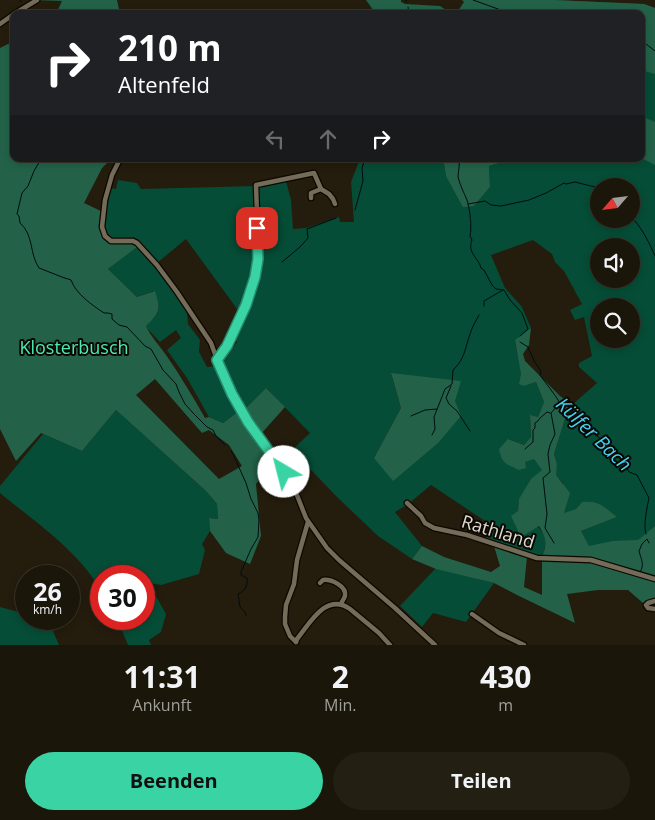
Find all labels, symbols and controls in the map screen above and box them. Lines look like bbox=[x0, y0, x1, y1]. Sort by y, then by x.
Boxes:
text: 210 m bbox=[118, 24, 222, 71]
icon: right bbox=[35, 30, 100, 95]
text: Altenfeld bbox=[118, 69, 210, 99]
icon: left bbox=[261, 125, 289, 153]
icon: ahead bbox=[314, 125, 342, 153]
icon: right bbox=[367, 125, 395, 153]
north arrow bbox=[590, 178, 640, 228]
map controls bbox=[590, 178, 640, 348]
pin bbox=[236, 207, 278, 249]
icon: arrive bbox=[243, 214, 271, 242]
button: sound bbox=[590, 238, 640, 288]
button: search bbox=[590, 298, 640, 348]
park label: Klosterbusch bbox=[19, 335, 129, 359]
water label: Külfer Bach bbox=[550, 391, 638, 477]
position arrow bbox=[257, 445, 309, 497]
street label: Rathland bbox=[459, 509, 538, 554]
speed limit sign: 30 bbox=[90, 565, 155, 630]
text: 26 bbox=[33, 574, 62, 608]
text: km/h bbox=[33, 601, 62, 618]
text: 11:31 bbox=[123, 656, 201, 697]
text: 2 bbox=[332, 656, 349, 697]
text: 430 bbox=[480, 656, 532, 697]
text: Ankunft bbox=[133, 694, 192, 716]
text: Min. bbox=[324, 694, 357, 716]
text: m bbox=[498, 694, 513, 716]
button: Beenden bbox=[25, 752, 323, 810]
button: Teilen bbox=[333, 752, 630, 810]

